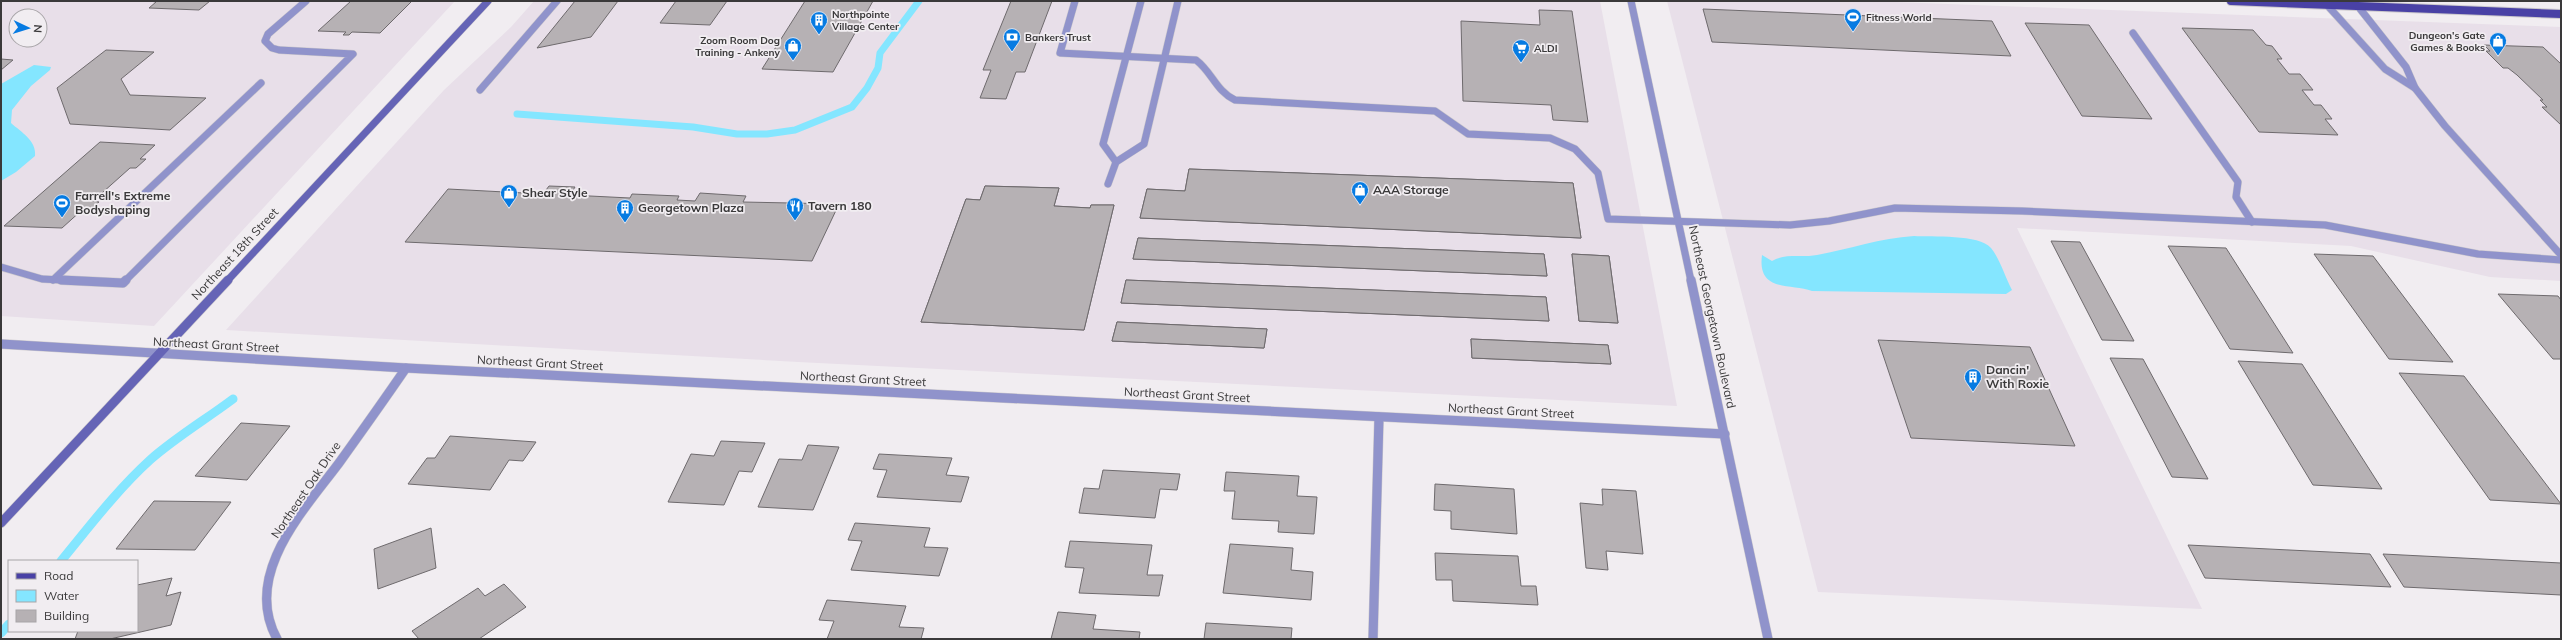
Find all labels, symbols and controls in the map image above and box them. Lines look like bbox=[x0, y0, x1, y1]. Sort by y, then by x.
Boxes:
sports icon: Fitness World bbox=[1843, 7, 1863, 32]
north arrow bbox=[8, 8, 48, 48]
place label: Northpointe Village Center bbox=[831, 8, 899, 33]
building icon: Northpointe Village Center bbox=[809, 10, 829, 35]
place label: Fitness World bbox=[1866, 11, 1932, 24]
text: N bbox=[31, 24, 45, 33]
bank icon: Bankers Trust bbox=[1002, 27, 1022, 52]
place label: Dungeon's Gate Games & Books bbox=[2409, 29, 2486, 54]
place label: Bankers Trust bbox=[1025, 31, 1091, 44]
shop icon: Dungeon's Gate Games & Books bbox=[2488, 31, 2508, 56]
place label: Zoom Room Dog Training - Ankeny bbox=[695, 34, 781, 59]
shop icon: Zoom Room Dog Training - Ankeny bbox=[783, 36, 803, 61]
supermarket icon: ALDI bbox=[1511, 38, 1531, 63]
place label: ALDI bbox=[1534, 42, 1558, 55]
shop icon: AAA Storage bbox=[1350, 180, 1370, 205]
place label: AAA Storage bbox=[1373, 182, 1449, 197]
shop icon: Shear Style bbox=[499, 183, 519, 208]
place label: Shear Style bbox=[522, 185, 588, 200]
place label: Farrell's Extreme Bodyshaping bbox=[75, 188, 171, 217]
sports icon: Farrell's Extreme Bodyshaping bbox=[52, 193, 72, 218]
restaurant icon: Tavern 180 bbox=[785, 196, 805, 221]
building icon: Georgetown Plaza bbox=[615, 198, 635, 223]
place label: Tavern 180 bbox=[808, 198, 872, 213]
place label: Georgetown Plaza bbox=[638, 200, 744, 215]
street label: Northeast 18th Street bbox=[188, 204, 281, 303]
street label: Northeast Georgetown Boulevard bbox=[1686, 224, 1739, 410]
street label: Northeast Grant Street bbox=[152, 334, 280, 355]
street label: Northeast Grant Street bbox=[476, 352, 604, 373]
place label: Dancin' With Roxie bbox=[1986, 362, 2050, 391]
building icon: Dancin' With Roxie bbox=[1963, 367, 1983, 392]
street label: Northeast Grant Street bbox=[799, 368, 927, 389]
street label: Northeast Grant Street bbox=[1123, 384, 1251, 405]
street label: Northeast Grant Street bbox=[1447, 400, 1575, 421]
street label: Northeast Oak Drive bbox=[268, 438, 344, 541]
legend bbox=[8, 560, 138, 632]
text: Road bbox=[44, 568, 73, 583]
text: Water bbox=[44, 588, 80, 603]
text: Building bbox=[44, 608, 89, 623]

